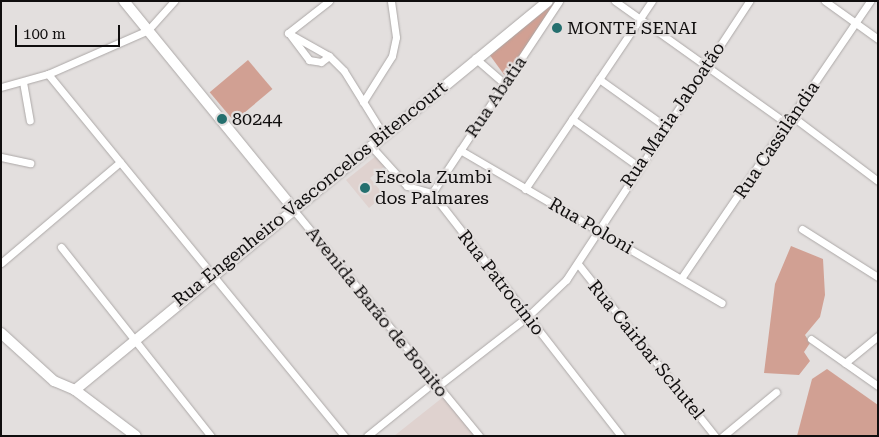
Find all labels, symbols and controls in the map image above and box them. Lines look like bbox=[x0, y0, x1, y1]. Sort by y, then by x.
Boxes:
scale bar bbox=[18, 15, 122, 47]
place label: MONTE SENAI bbox=[567, 17, 697, 39]
marker: MONTE SENAI bbox=[551, 22, 563, 34]
text: 100 m bbox=[23, 25, 66, 43]
street label: Rua Maria Jaboatão bbox=[616, 38, 730, 192]
street label: Rua Abatia bbox=[461, 52, 531, 142]
street label: Rua Engenheiro Vasconcelos Bitencourt bbox=[169, 77, 451, 311]
street label: Rua Cassilândia bbox=[730, 77, 824, 203]
place label: 80244 bbox=[232, 108, 282, 130]
marker: 80244 bbox=[216, 113, 228, 125]
place label: Escola Zumbi dos Palmares bbox=[375, 167, 492, 210]
marker: Escola Zumbi dos Palmares bbox=[359, 182, 371, 194]
street label: Rua Poloni bbox=[545, 193, 637, 259]
street label: Avenida Barão de Bonito bbox=[301, 222, 453, 402]
street label: Rua Patrocínio bbox=[453, 226, 549, 340]
street label: Rua Cairbar Schutel bbox=[583, 276, 709, 424]

